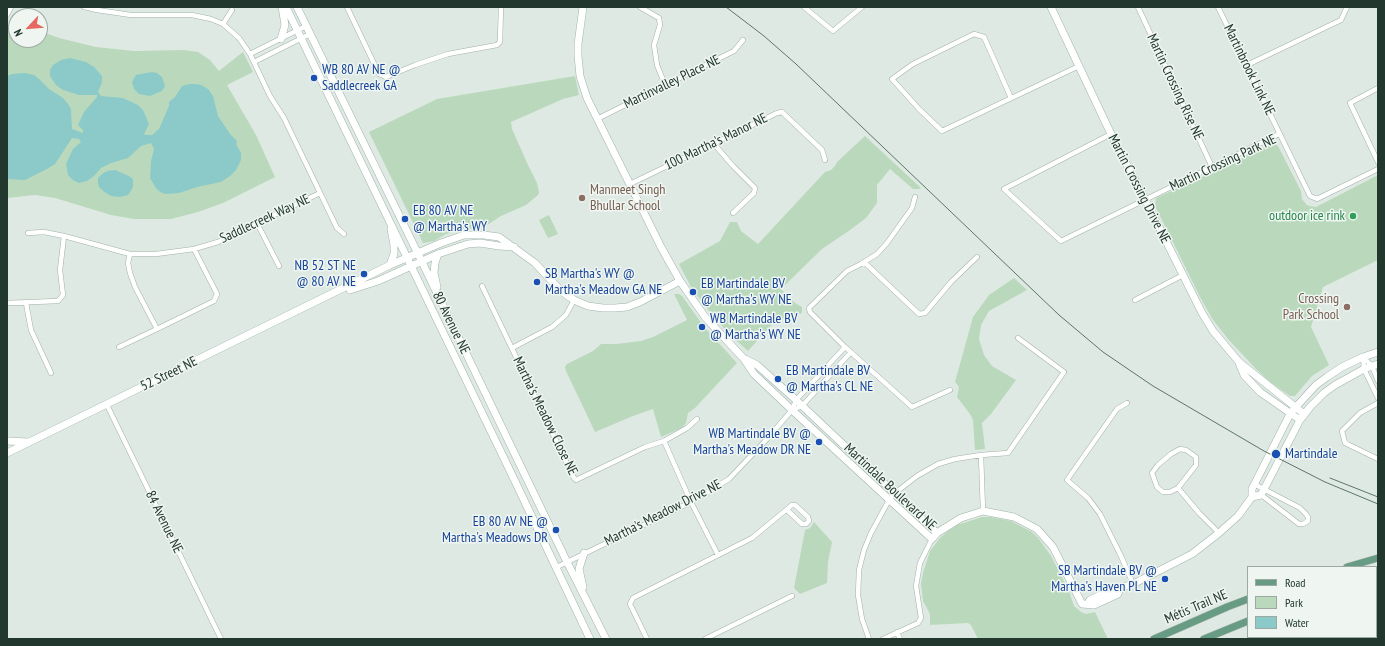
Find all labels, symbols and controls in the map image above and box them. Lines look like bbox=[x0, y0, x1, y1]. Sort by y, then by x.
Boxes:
north arrow bbox=[8, 8, 48, 48]
street label: Martinbrook Link NE bbox=[1220, 22, 1278, 118]
text: N bbox=[11, 27, 26, 39]
street label: Martin Crossing Rise NE bbox=[1143, 31, 1207, 143]
street label: Martinvalley Place NE bbox=[621, 51, 723, 113]
place label: WB 80 AV NE @ Saddlecreek GA bbox=[322, 62, 401, 94]
marker: WB 80 AV NE @ Saddlecreek GA bbox=[309, 73, 319, 83]
street label: 100 Martha's Manor NE bbox=[662, 110, 770, 174]
street label: Martin Crossing Park NE bbox=[1167, 131, 1279, 195]
street label: Martin Crossing Drive NE bbox=[1104, 132, 1174, 246]
place label: Manmeet Singh Bhullar School bbox=[590, 182, 665, 214]
street label: Saddlecreek Way NE bbox=[217, 191, 313, 247]
marker: Manmeet Singh Bhullar School bbox=[577, 193, 587, 203]
place label: EB 80 AV NE @ Martha's WY bbox=[413, 203, 487, 236]
place label: outdoor ice rink bbox=[1269, 208, 1345, 224]
marker: outdoor ice rink bbox=[1348, 211, 1358, 221]
marker: EB 80 AV NE @ Martha's WY bbox=[400, 214, 410, 224]
place label: NB 52 ST NE @ 80 AV NE bbox=[295, 258, 356, 290]
place label: SB Martha's WY @ Martha's Meadow GA NE bbox=[545, 266, 662, 298]
marker: NB 52 ST NE @ 80 AV NE bbox=[359, 269, 369, 279]
place label: EB Martindale BV @ Martha's WY NE bbox=[701, 276, 792, 308]
marker: SB Martha's WY @ Martha's Meadow GA NE bbox=[532, 277, 542, 287]
marker: EB Martindale BV @ Martha's WY NE bbox=[688, 287, 698, 297]
street label: 80 Avenue NE bbox=[429, 289, 473, 357]
place label: Crossing Park School bbox=[1283, 291, 1339, 324]
marker: Crossing Park School bbox=[1342, 302, 1352, 312]
place label: WB Martindale BV @ Martha's WY NE bbox=[710, 311, 801, 344]
marker: WB Martindale BV @ Martha's WY NE bbox=[697, 322, 707, 332]
street label: 52 Street NE bbox=[138, 353, 200, 395]
street label: Martha's Meadow Close NE bbox=[509, 354, 581, 478]
place label: EB Martindale BV @ Martha's CL NE bbox=[786, 363, 873, 396]
marker: EB Martindale BV @ Martha's CL NE bbox=[773, 374, 783, 384]
place label: WB Martindale BV @ Martha's Meadow DR NE bbox=[693, 426, 811, 458]
marker: WB Martindale BV @ Martha's Meadow DR NE bbox=[814, 437, 824, 447]
street label: Martindale Boulevard NE bbox=[840, 440, 940, 534]
place label: Martindale bbox=[1285, 446, 1337, 462]
marker: Martindale bbox=[1270, 448, 1282, 460]
street label: Martha's Meadow Drive NE bbox=[602, 476, 724, 550]
street label: 84 Avenue NE bbox=[142, 488, 186, 556]
place label: EB 80 AV NE @ Martha's Meadows DR bbox=[442, 514, 548, 546]
marker: EB 80 AV NE @ Martha's Meadows DR bbox=[551, 525, 561, 535]
place label: SB Martindale BV @ Martha's Haven PL NE bbox=[1051, 563, 1157, 596]
legend bbox=[1247, 566, 1377, 638]
marker: SB Martindale BV @ Martha's Haven PL NE bbox=[1160, 574, 1170, 584]
text: Road bbox=[1285, 575, 1305, 590]
street label: Métis Trail NE bbox=[1162, 586, 1230, 628]
text: Park bbox=[1285, 595, 1303, 610]
text: Water bbox=[1285, 615, 1309, 630]

